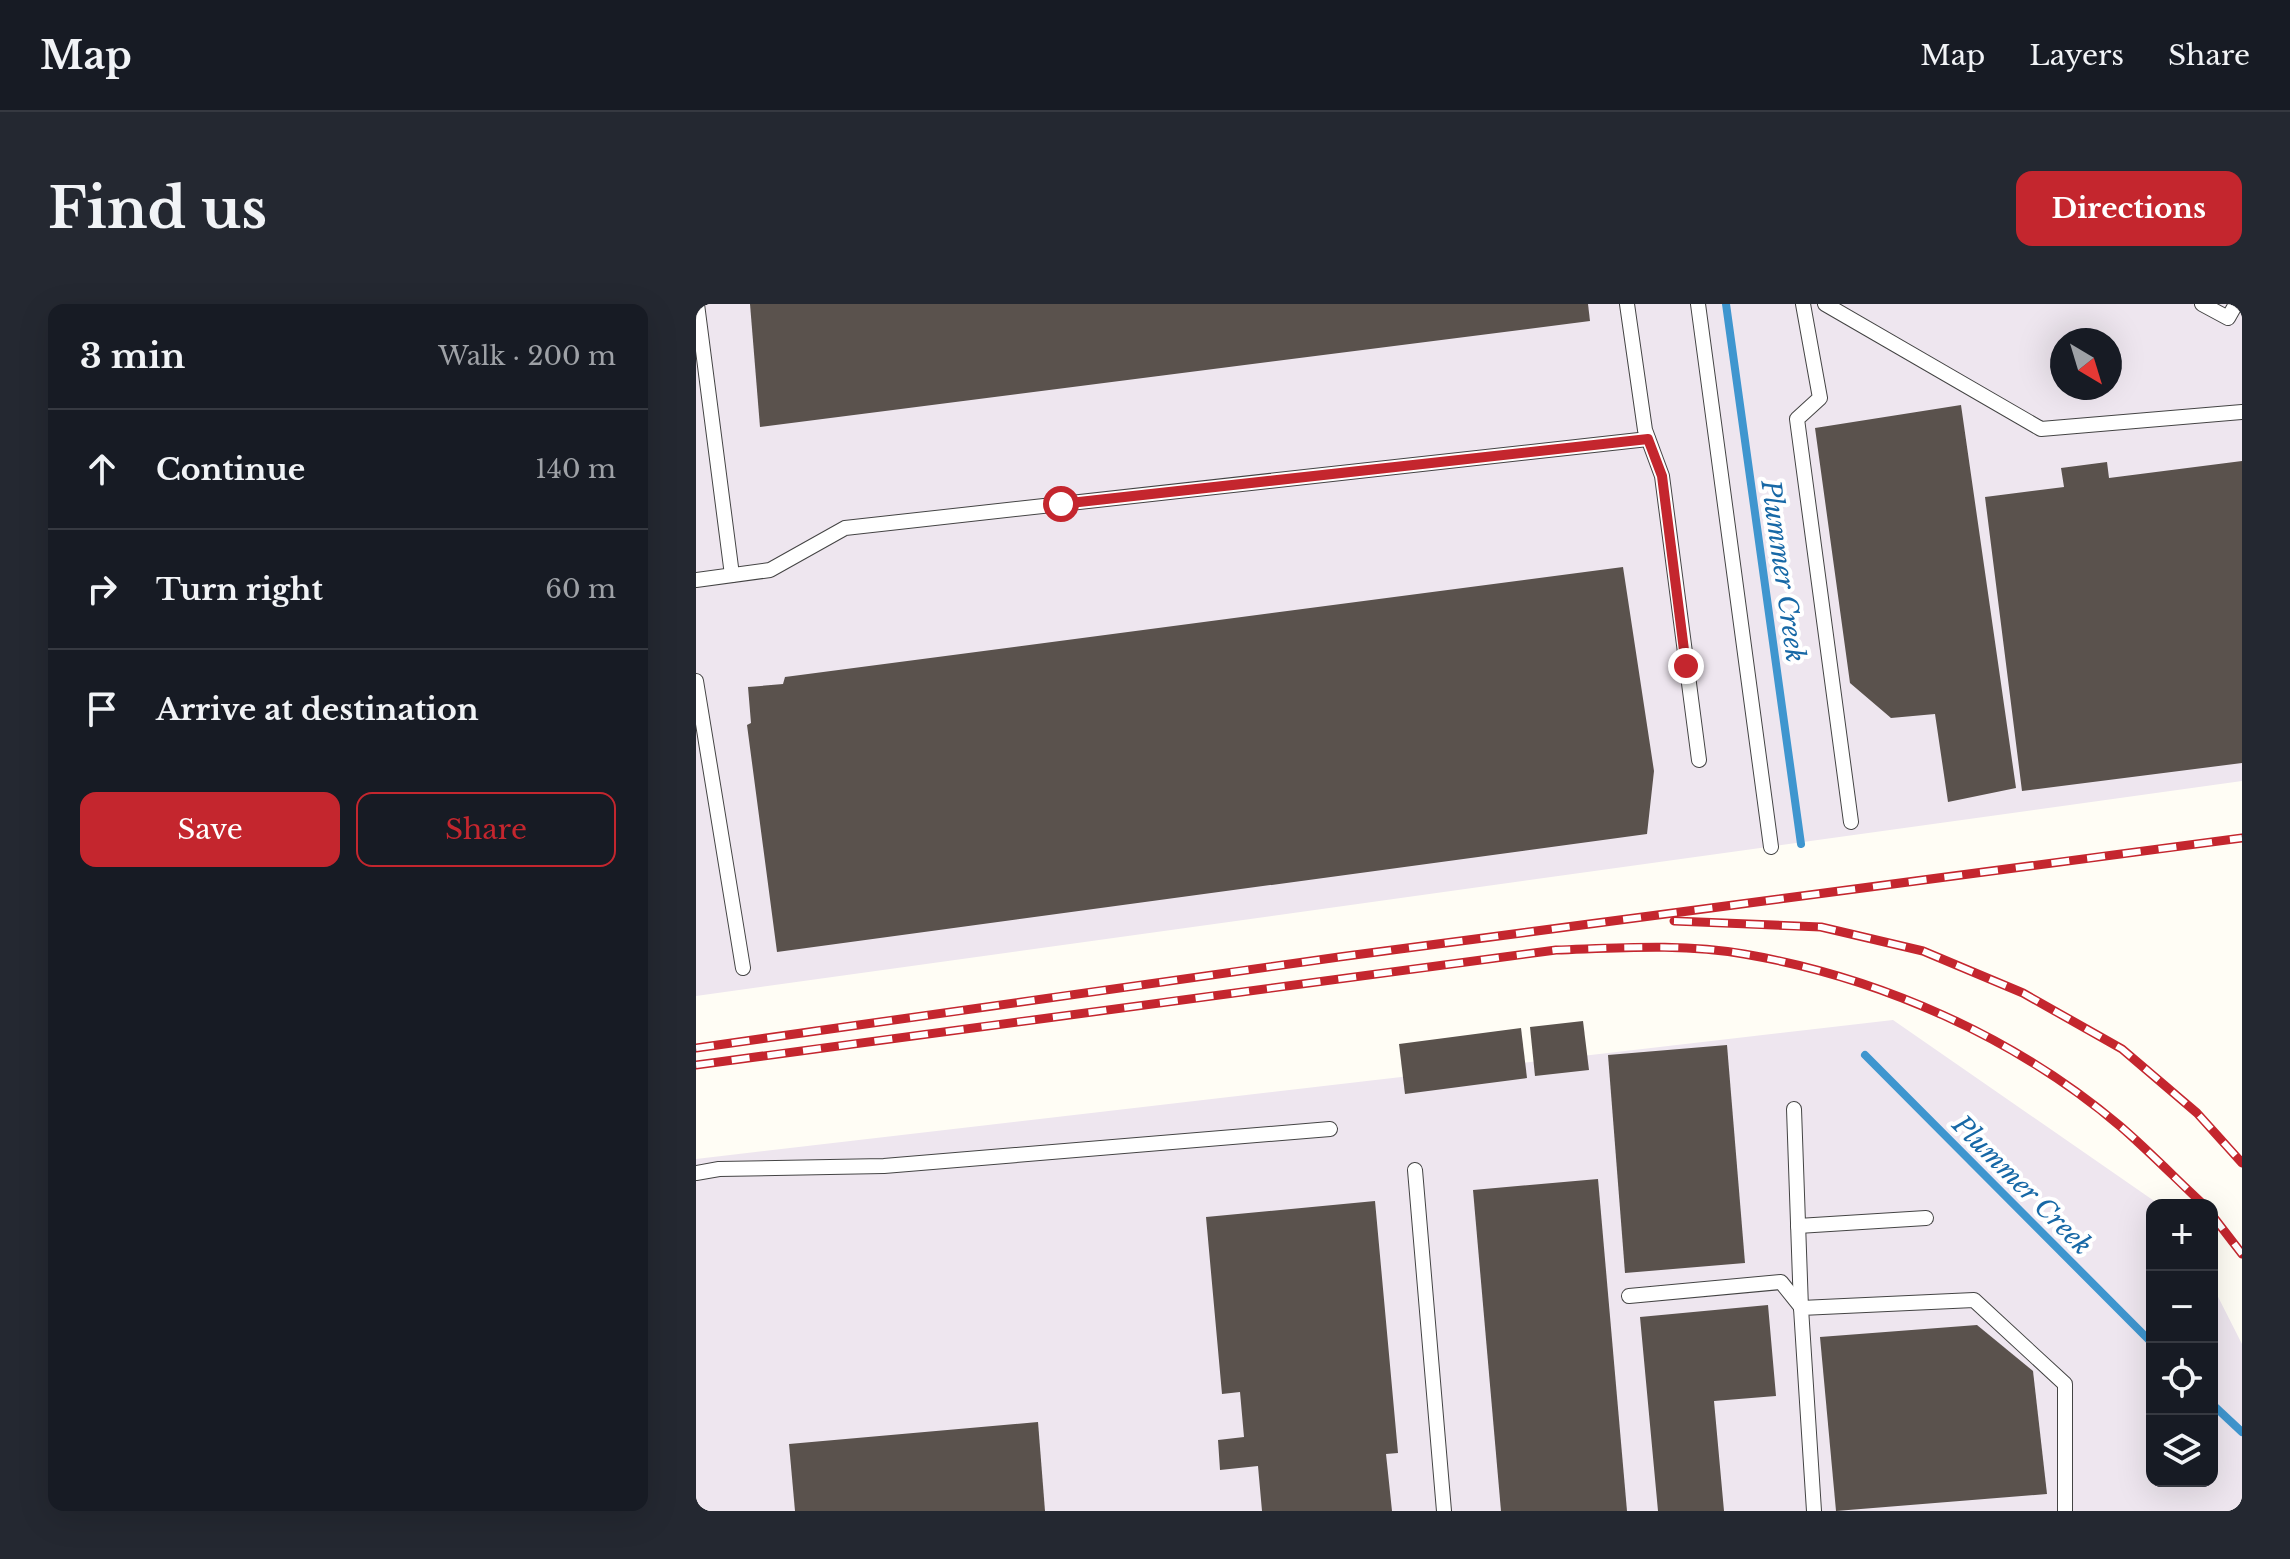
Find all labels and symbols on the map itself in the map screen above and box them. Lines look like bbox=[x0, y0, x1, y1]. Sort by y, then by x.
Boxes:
north arrow bbox=[2050, 328, 2122, 400]
water label: Plummer Creek bbox=[1754, 477, 1812, 664]
route start bbox=[1043, 486, 1079, 522]
route end bbox=[1668, 648, 1704, 684]
water label: Plummer Creek bbox=[1945, 1108, 2098, 1261]

